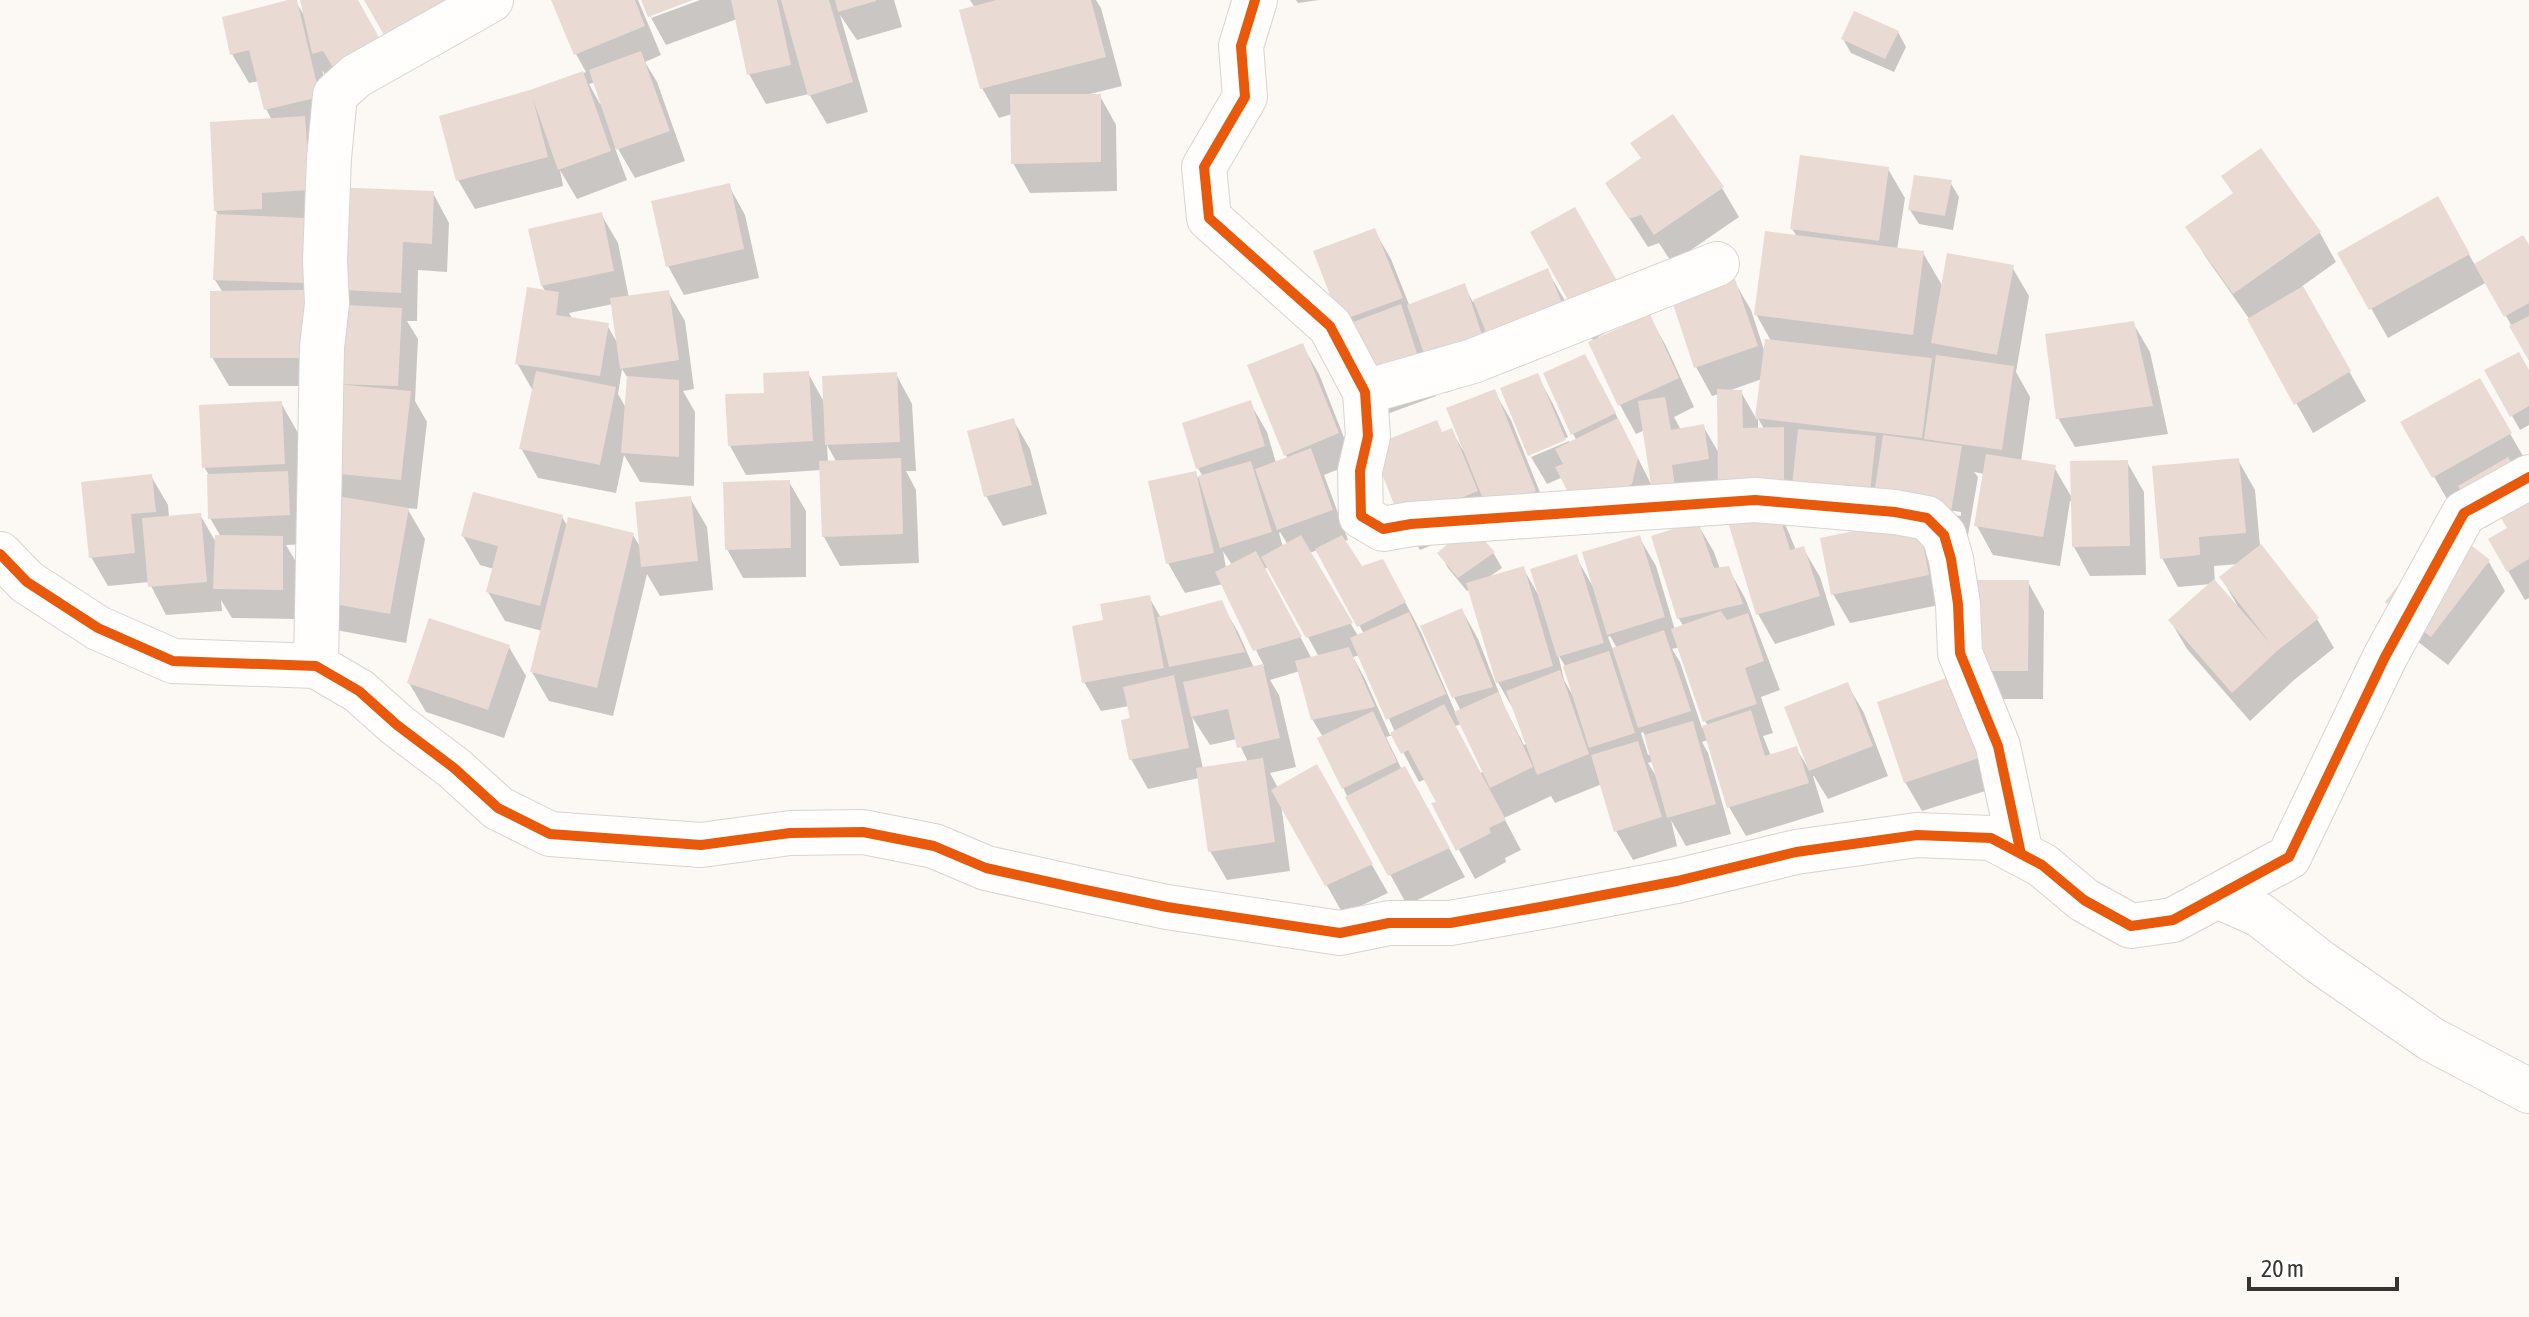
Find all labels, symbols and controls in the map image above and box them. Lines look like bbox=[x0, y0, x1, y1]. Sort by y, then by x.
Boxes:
scale bar bbox=[2249, 1241, 2397, 1291]
text: 20 m bbox=[2261, 1255, 2304, 1282]

